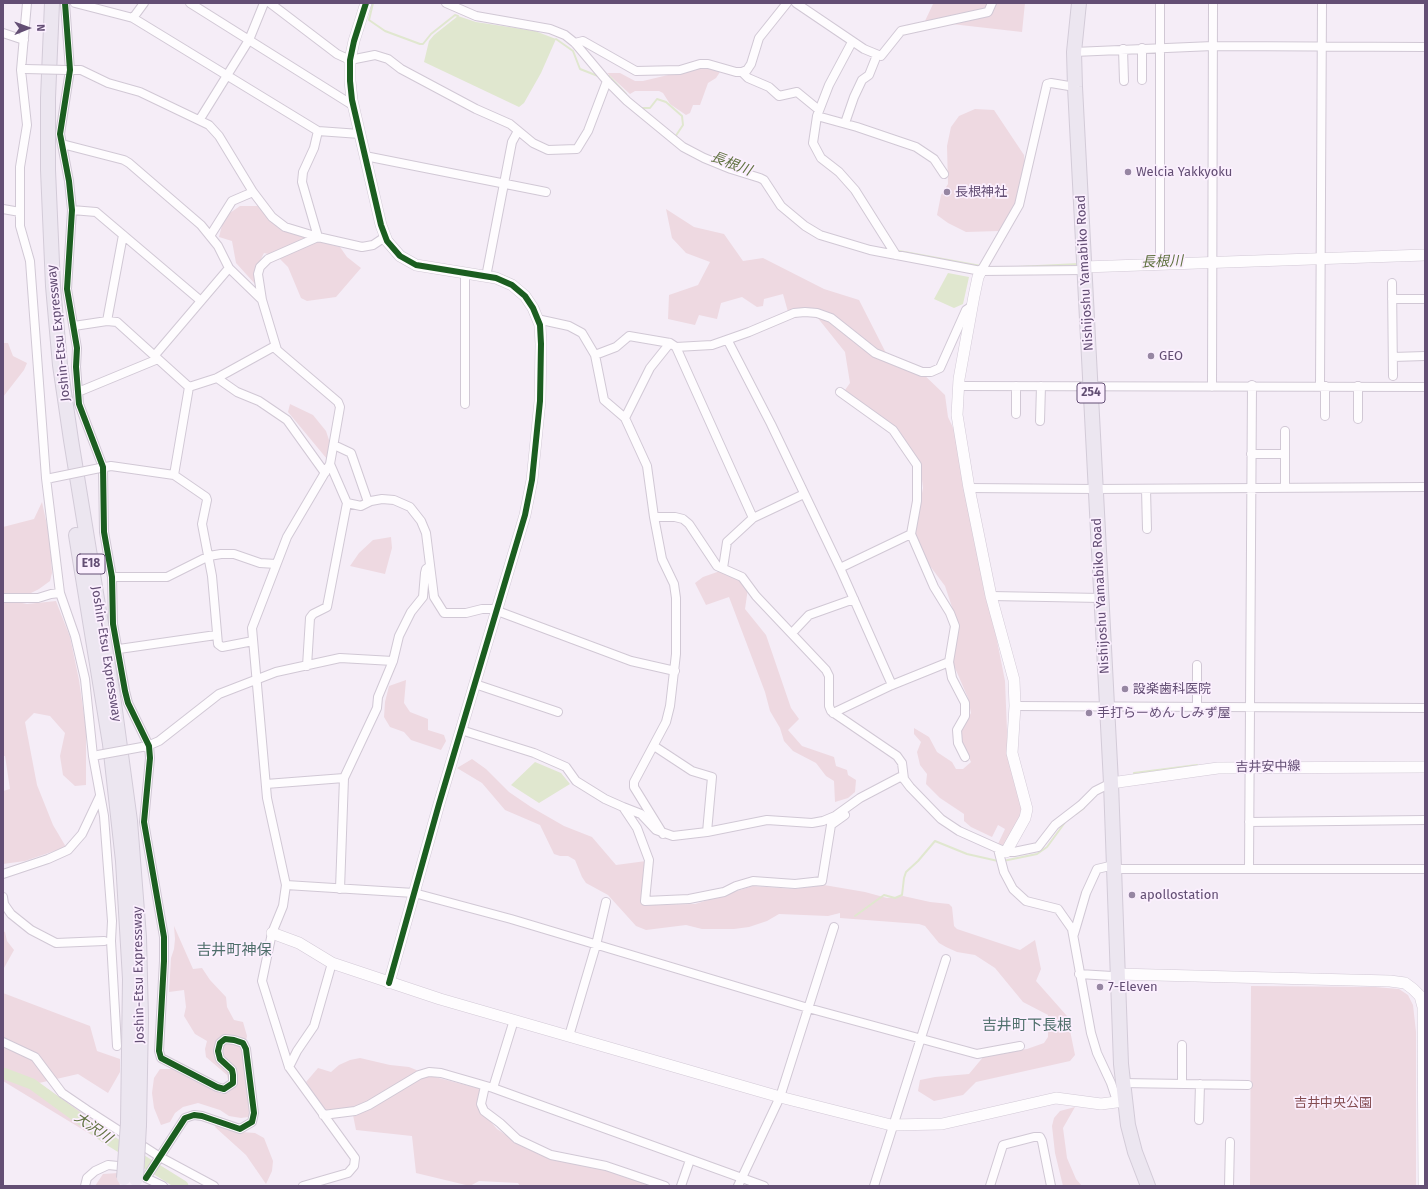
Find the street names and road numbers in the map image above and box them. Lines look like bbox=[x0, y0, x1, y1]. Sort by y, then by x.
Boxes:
street label: Nishijoshu Yamabiko Road bbox=[1073, 195, 1097, 351]
street label: Joshin-Etsu Expressway bbox=[44, 264, 74, 402]
road number: 254 bbox=[1077, 383, 1105, 403]
street label: Nishijoshu Yamabiko Road bbox=[1089, 518, 1113, 674]
road number: E18 bbox=[77, 554, 105, 574]
street label: Joshin-Etsu Expressway bbox=[88, 585, 124, 723]
street label: 吉井安中線 bbox=[1235, 759, 1301, 775]
street label: Joshin-Etsu Expressway bbox=[130, 906, 148, 1044]

